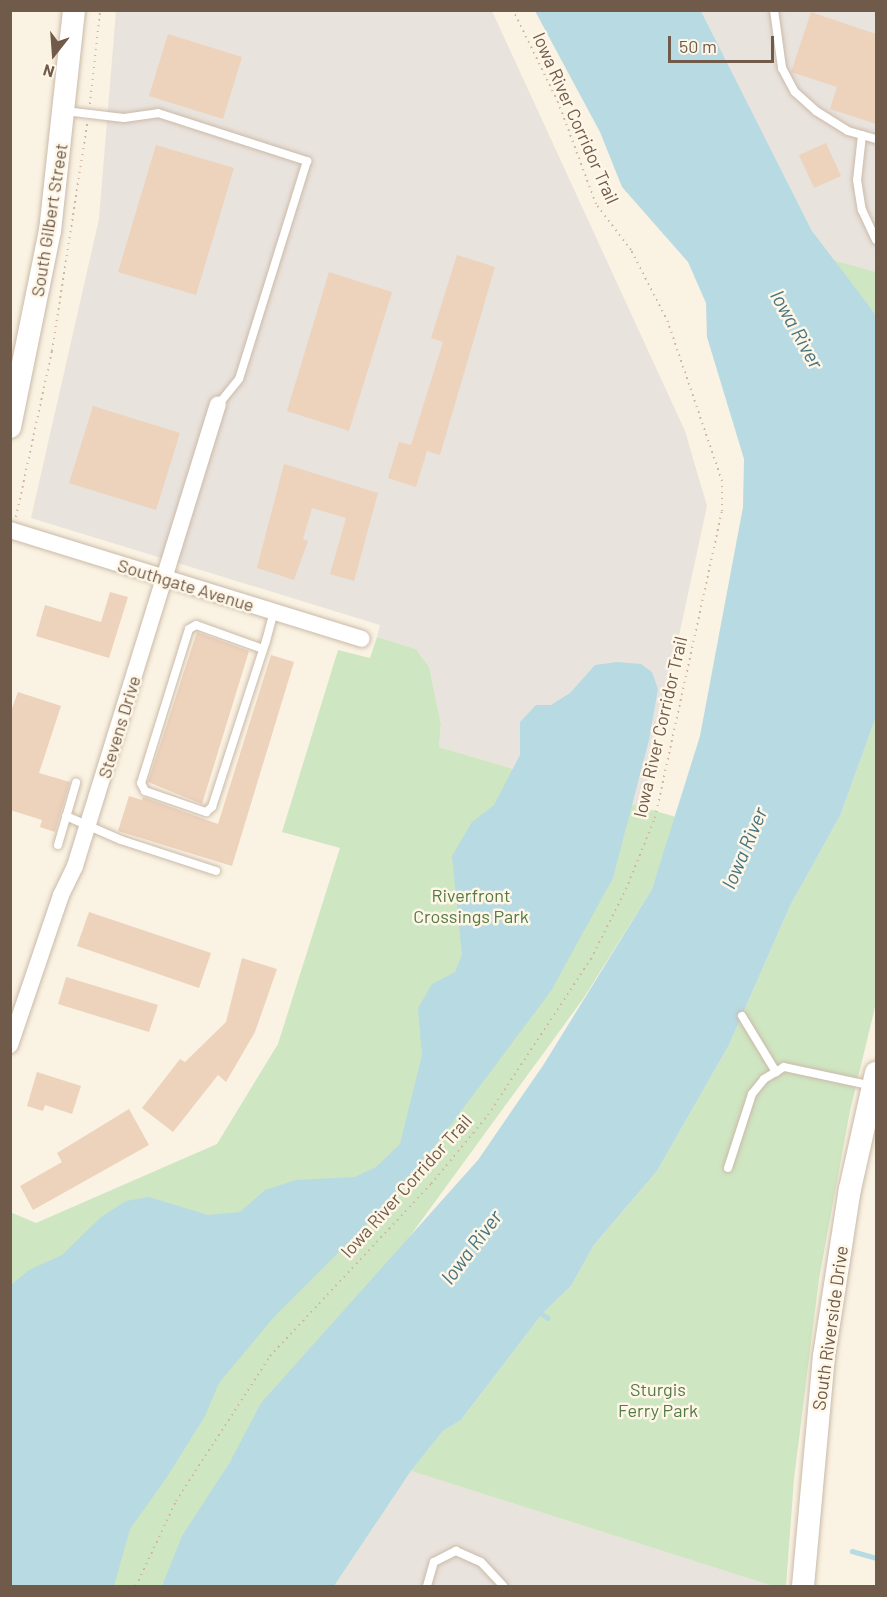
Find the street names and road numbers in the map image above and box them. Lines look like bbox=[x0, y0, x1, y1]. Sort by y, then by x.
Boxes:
street label: Iowa River Corridor Trail bbox=[528, 29, 624, 207]
street label: South Gilbert Street bbox=[26, 142, 72, 298]
street label: Southgate Avenue bbox=[115, 554, 257, 616]
street label: Iowa River Corridor Trail bbox=[629, 634, 691, 820]
street label: Stevens Drive bbox=[93, 673, 145, 781]
street label: Iowa River Corridor Trail bbox=[336, 1110, 476, 1262]
street label: South Riverside Drive bbox=[808, 1244, 852, 1412]

